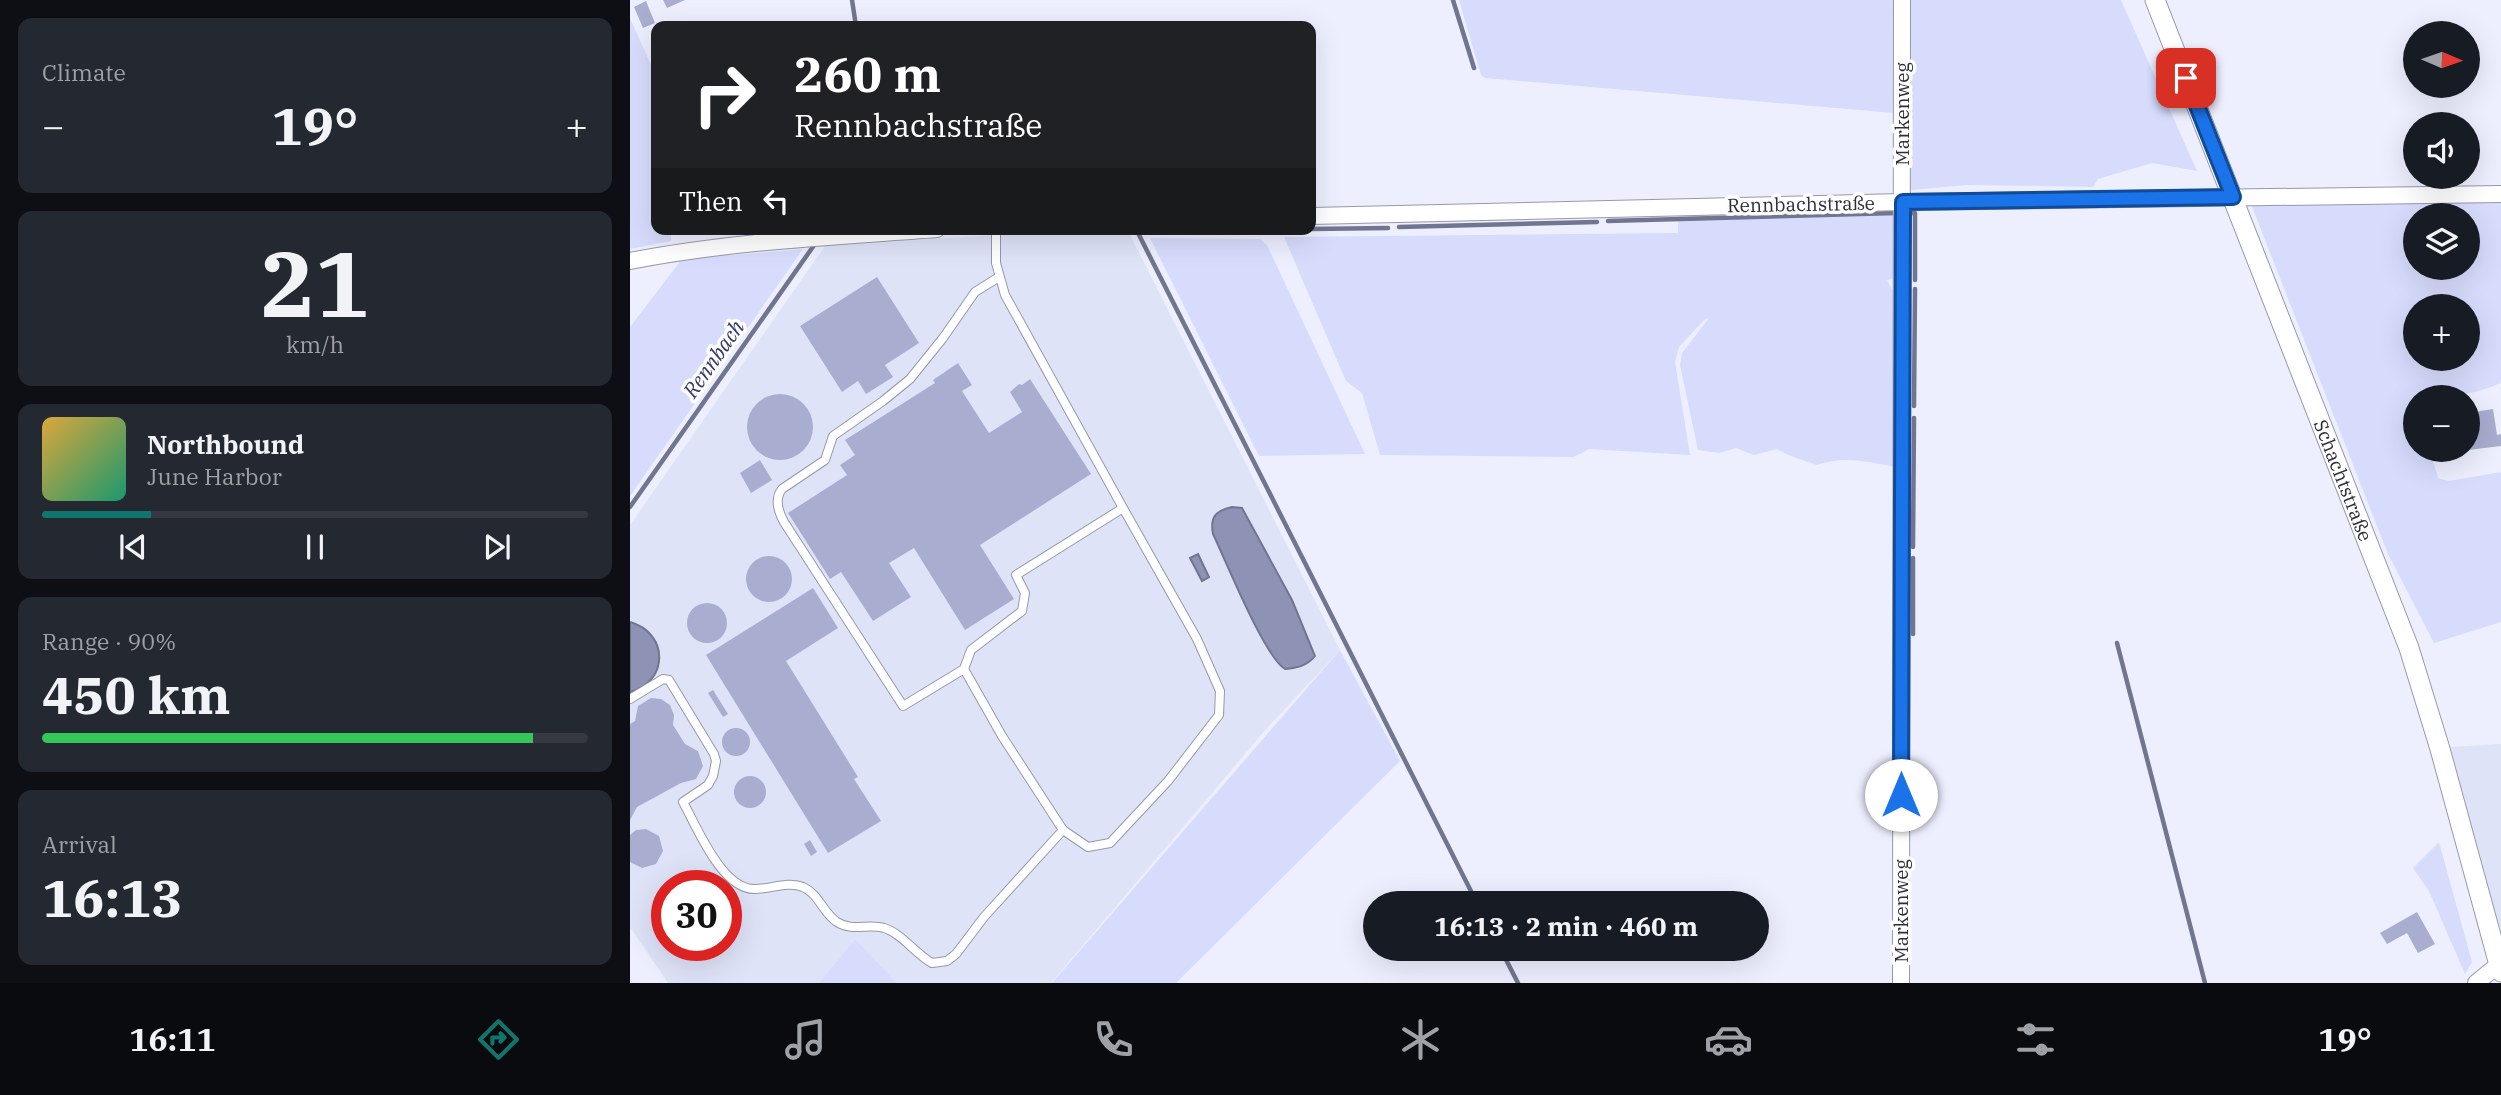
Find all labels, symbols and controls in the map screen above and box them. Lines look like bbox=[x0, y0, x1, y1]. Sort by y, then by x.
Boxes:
north arrow bbox=[2403, 21, 2480, 98]
map controls bbox=[2403, 21, 2480, 462]
text: 260 m bbox=[794, 42, 941, 105]
pin bbox=[2156, 48, 2216, 108]
icon: right bbox=[679, 49, 770, 140]
text: Climate bbox=[42, 57, 126, 87]
icon: arrive bbox=[2167, 59, 2205, 97]
street label: Markenweg bbox=[1890, 62, 1914, 166]
text: 19° bbox=[272, 92, 358, 159]
text: − bbox=[42, 101, 65, 150]
text: + bbox=[565, 101, 588, 150]
text: Rennbachstraße bbox=[794, 104, 1042, 146]
button: sound bbox=[2403, 112, 2480, 189]
icon: left bbox=[757, 182, 795, 220]
text: Then bbox=[679, 184, 743, 218]
street label: Rennbachstraße bbox=[1727, 191, 1875, 217]
button: layers bbox=[2403, 203, 2480, 280]
text: 21 bbox=[260, 224, 370, 342]
button: + bbox=[2403, 294, 2480, 371]
water label: Rennbach bbox=[676, 314, 750, 404]
text: km/h bbox=[286, 329, 344, 359]
button: − bbox=[2403, 385, 2480, 462]
street label: Schachtstraße bbox=[2309, 416, 2378, 545]
text: Northbound bbox=[147, 427, 304, 461]
text: June Harbor bbox=[147, 461, 282, 491]
icon: previous bbox=[114, 528, 152, 566]
icon: pause bbox=[296, 528, 334, 566]
icon: next bbox=[478, 528, 516, 566]
text: Range · 90% bbox=[42, 626, 176, 656]
text: 450 km bbox=[42, 661, 231, 728]
position arrow bbox=[1864, 758, 1938, 832]
text: Arrival bbox=[42, 829, 117, 859]
street label: Markenweg bbox=[1889, 859, 1913, 963]
text: 16:13 bbox=[42, 864, 183, 931]
speed limit sign: 30 bbox=[651, 870, 742, 961]
text: 16:13 · 2 min · 460 m bbox=[1434, 909, 1698, 943]
icon: directions bbox=[474, 1015, 523, 1064]
icon: music bbox=[781, 1015, 830, 1064]
icon: phone bbox=[1089, 1015, 1138, 1064]
icon: climate bbox=[1396, 1015, 1445, 1064]
icon: car bbox=[1704, 1015, 1753, 1064]
icon: filters bbox=[2011, 1015, 2060, 1064]
text: 16:11 bbox=[129, 1018, 216, 1060]
text: 19° bbox=[2318, 1018, 2372, 1060]

